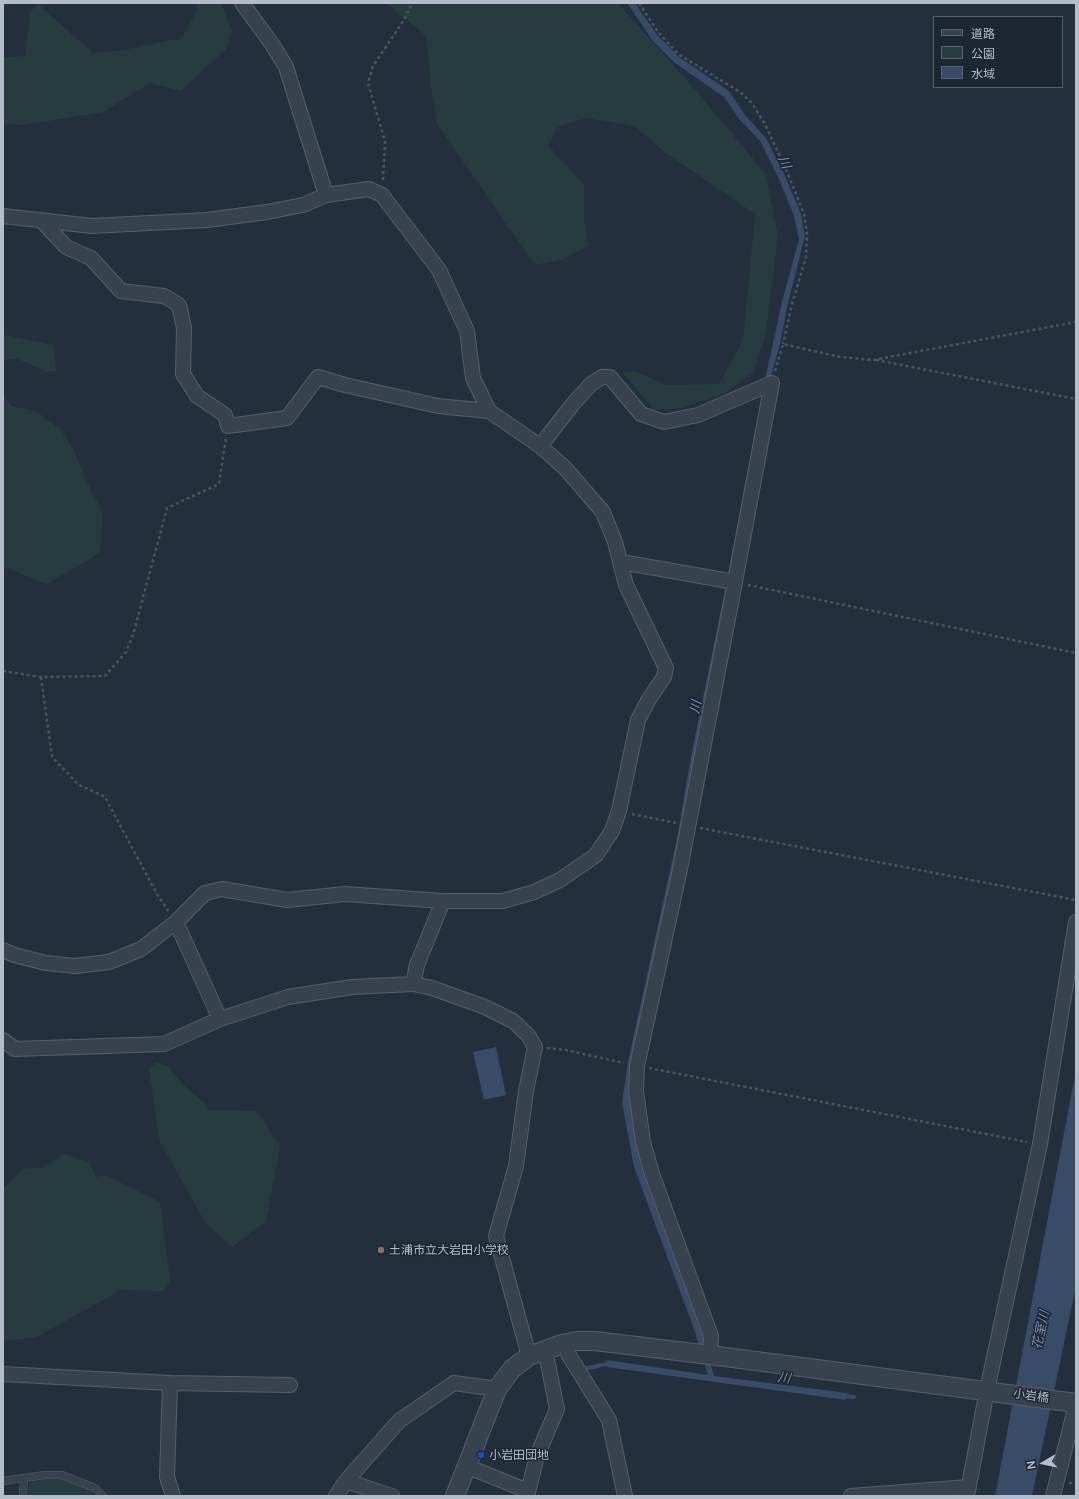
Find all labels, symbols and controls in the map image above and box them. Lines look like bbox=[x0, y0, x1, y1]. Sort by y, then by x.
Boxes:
legend bbox=[933, 16, 1063, 88]
text: 道路 bbox=[971, 26, 995, 41]
text: 公園 bbox=[971, 46, 995, 61]
text: 水域 bbox=[971, 66, 995, 81]
water label: 川 bbox=[774, 153, 794, 171]
water label: 川 bbox=[687, 699, 705, 715]
place label: 土浦市立大岩田小学校 bbox=[389, 1243, 509, 1257]
marker: 土浦市立大岩田小学校 bbox=[376, 1245, 386, 1255]
water label: 花室川 bbox=[1029, 1309, 1053, 1351]
water label: 川 bbox=[776, 1369, 792, 1387]
street label: 小岩橋 bbox=[1012, 1386, 1050, 1406]
north arrow bbox=[1023, 1443, 1063, 1483]
place label: 小岩田団地 bbox=[489, 1448, 549, 1462]
marker: 小岩田団地 bbox=[476, 1450, 486, 1460]
text: N bbox=[1024, 1460, 1039, 1470]

